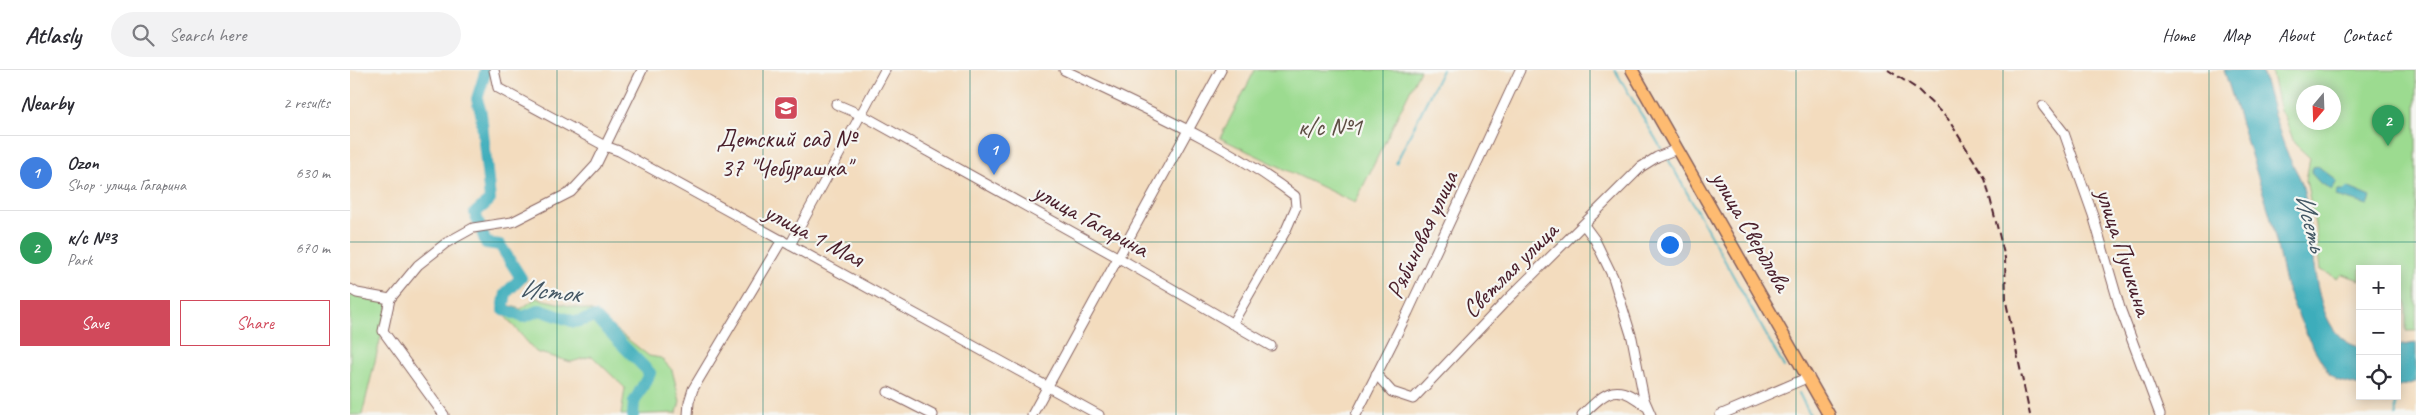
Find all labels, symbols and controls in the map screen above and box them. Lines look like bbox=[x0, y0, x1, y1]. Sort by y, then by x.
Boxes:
search box bbox=[111, 12, 461, 57]
text: Atlasly bbox=[25, 20, 81, 50]
icon: search bbox=[129, 21, 157, 49]
text: Search here bbox=[169, 23, 246, 47]
text: Home bbox=[2162, 24, 2195, 46]
text: Map bbox=[2223, 24, 2250, 46]
text: About bbox=[2278, 24, 2314, 46]
text: Contact bbox=[2342, 24, 2391, 46]
north arrow bbox=[2296, 85, 2341, 130]
text: Nearby bbox=[20, 90, 73, 116]
text: 2 results bbox=[283, 93, 330, 113]
school or university icon: Детский сад № 37 "Чебурашка" bbox=[773, 95, 799, 121]
pin: 2 bbox=[2372, 105, 2404, 146]
park label: к/с №1 bbox=[1298, 111, 1364, 143]
place label: Детский сад № 37 "Чебурашка" bbox=[717, 123, 859, 184]
pin: 1 bbox=[978, 134, 1010, 175]
text: Ozon bbox=[67, 151, 99, 175]
text: 1 bbox=[32, 163, 40, 183]
text: 630 m bbox=[296, 163, 330, 183]
street label: улица Свердлова bbox=[1703, 163, 1800, 299]
street label: Рябиновая улица bbox=[1379, 164, 1466, 304]
street label: улица Гагарина bbox=[1026, 174, 1156, 266]
text: Shop · улица Гагарина bbox=[67, 175, 186, 195]
street label: улица Пушкина bbox=[2088, 182, 2160, 322]
water label: Исеть bbox=[2288, 190, 2335, 257]
street label: улица 1 Мая bbox=[757, 195, 871, 276]
street label: Светлая улица bbox=[1455, 213, 1567, 325]
text: к/с №3 bbox=[67, 226, 117, 250]
your location bbox=[1657, 232, 1683, 258]
text: 2 bbox=[32, 238, 40, 258]
text: 670 m bbox=[296, 238, 330, 258]
text: Park bbox=[67, 250, 92, 270]
map controls bbox=[2356, 265, 2401, 400]
button: + bbox=[2356, 265, 2401, 310]
water label: Исток bbox=[519, 272, 586, 310]
button: Save bbox=[20, 300, 170, 346]
button: Share bbox=[180, 300, 330, 346]
button: − bbox=[2356, 310, 2401, 355]
button: locate bbox=[2356, 355, 2401, 400]

